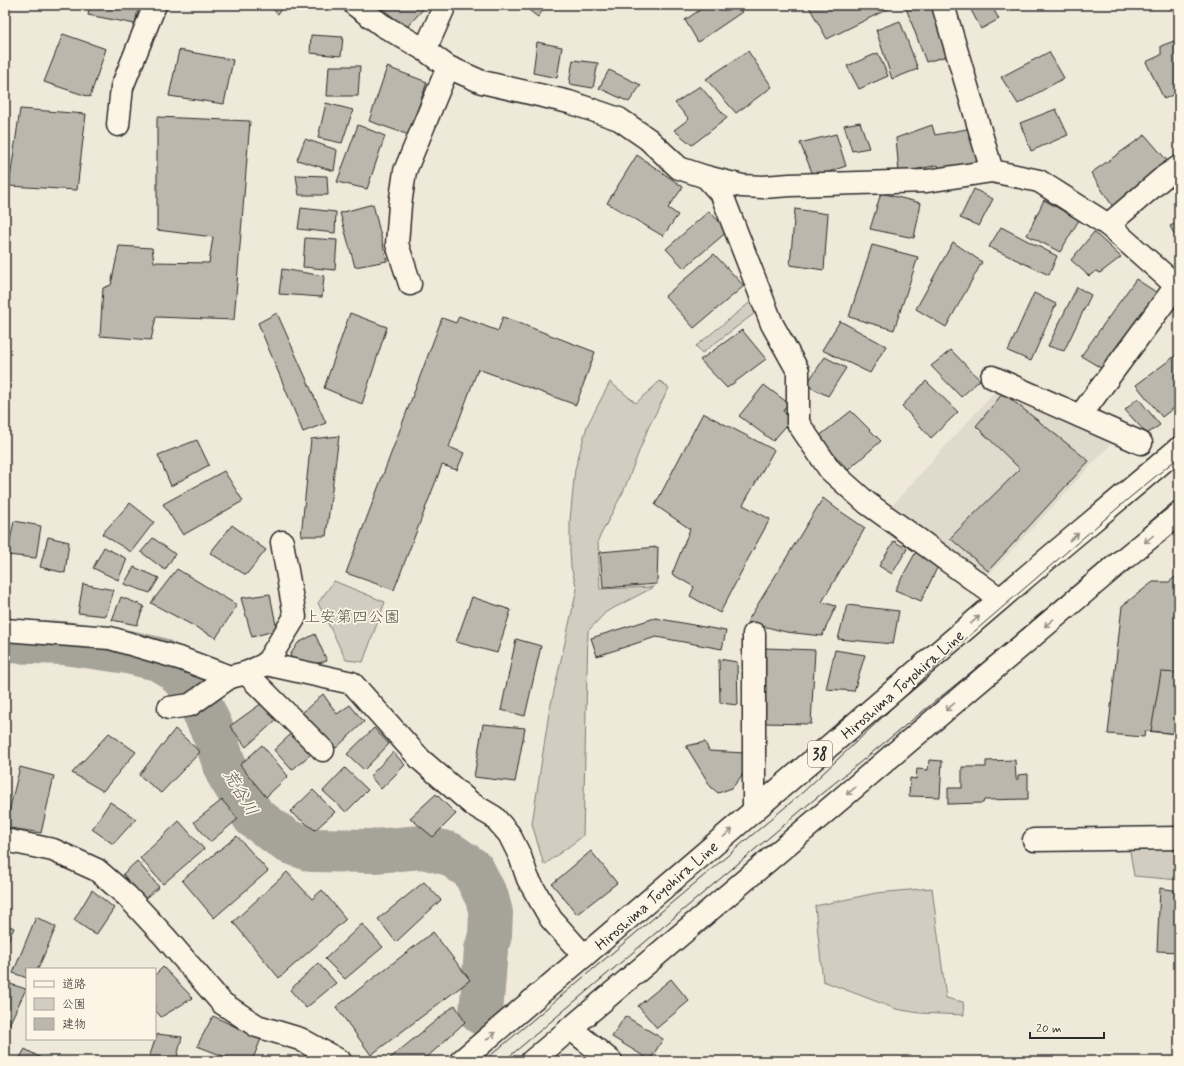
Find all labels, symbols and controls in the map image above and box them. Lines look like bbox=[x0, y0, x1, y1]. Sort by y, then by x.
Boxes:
one-way arrow bbox=[1069, 532, 1080, 541]
one-way arrow bbox=[1143, 535, 1154, 543]
park label: 上安第四公園 bbox=[304, 607, 400, 628]
one-way arrow bbox=[970, 616, 980, 625]
one-way arrow bbox=[1044, 618, 1054, 627]
street label: Hiroshima Toyohira Line bbox=[837, 626, 969, 745]
one-way arrow bbox=[945, 702, 955, 711]
road number: 38 bbox=[808, 741, 832, 767]
water label: 荒谷川 bbox=[218, 765, 263, 820]
one-way arrow bbox=[845, 786, 856, 795]
one-way arrow bbox=[723, 829, 733, 838]
street label: Hiroshima Toyohira Line bbox=[591, 837, 723, 956]
legend bbox=[26, 968, 156, 1040]
text: 道路 bbox=[62, 977, 86, 993]
text: 公園 bbox=[62, 997, 86, 1013]
scale bar bbox=[1030, 1014, 1104, 1040]
text: 建物 bbox=[62, 1017, 86, 1033]
text: 20 m bbox=[1036, 1021, 1062, 1037]
one-way arrow bbox=[485, 1031, 496, 1040]

